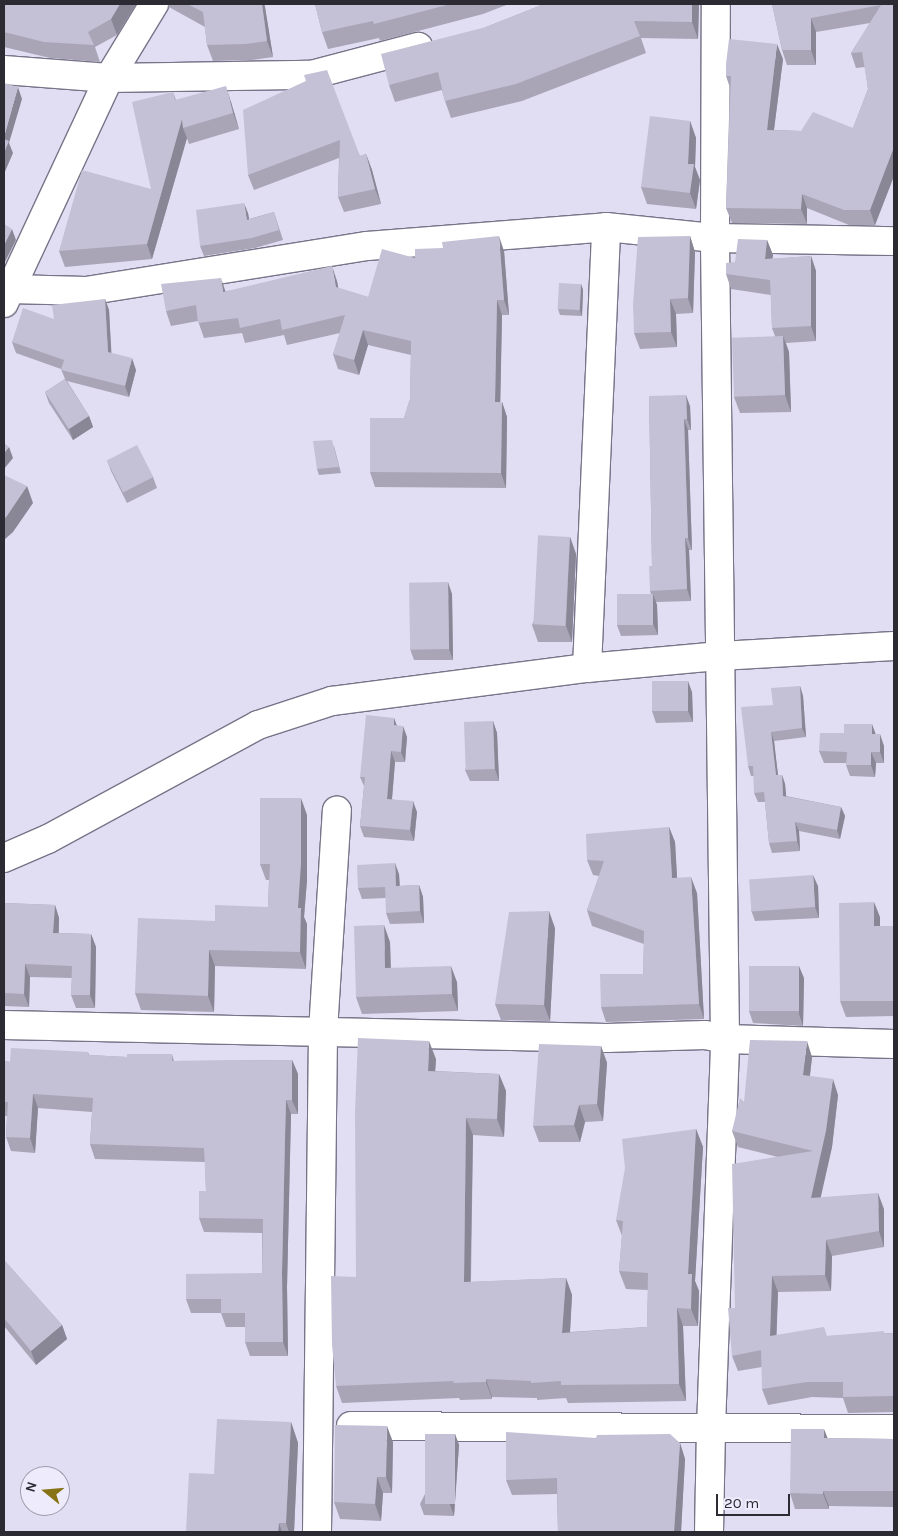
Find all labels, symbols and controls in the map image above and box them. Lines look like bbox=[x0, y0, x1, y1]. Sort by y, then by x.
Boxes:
north arrow bbox=[20, 1466, 70, 1516]
text: N bbox=[22, 1479, 41, 1494]
scale bar bbox=[718, 1484, 792, 1516]
text: 20 m bbox=[724, 1494, 759, 1512]

